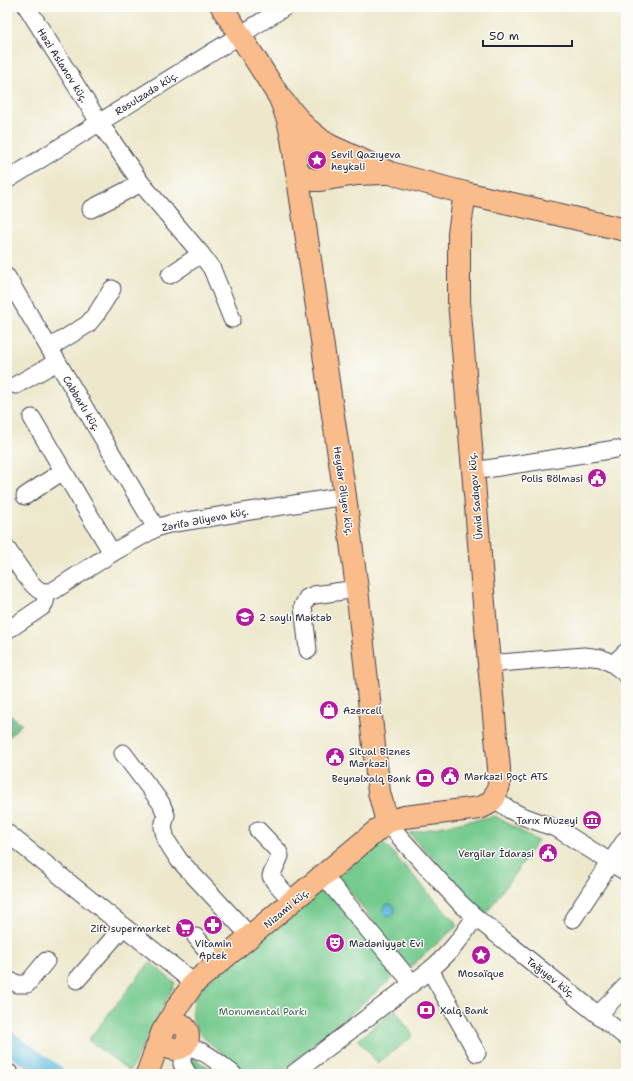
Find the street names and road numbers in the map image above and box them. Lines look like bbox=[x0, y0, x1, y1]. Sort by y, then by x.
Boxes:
street label: Həzi Aslanov küç. bbox=[34, 26, 91, 105]
street label: Rəsulzadə küç. bbox=[112, 69, 180, 118]
street label: Cabbarlı küç. bbox=[60, 373, 103, 434]
street label: Heydər Əliyev küç. bbox=[331, 446, 356, 537]
street label: Ümid Sadıqov küç. bbox=[465, 451, 486, 540]
street label: Zərifə Əliyeva küç. bbox=[161, 505, 250, 534]
street label: Nizami küç. bbox=[261, 885, 312, 931]
street label: Tağıyev küç. bbox=[524, 954, 578, 1001]

